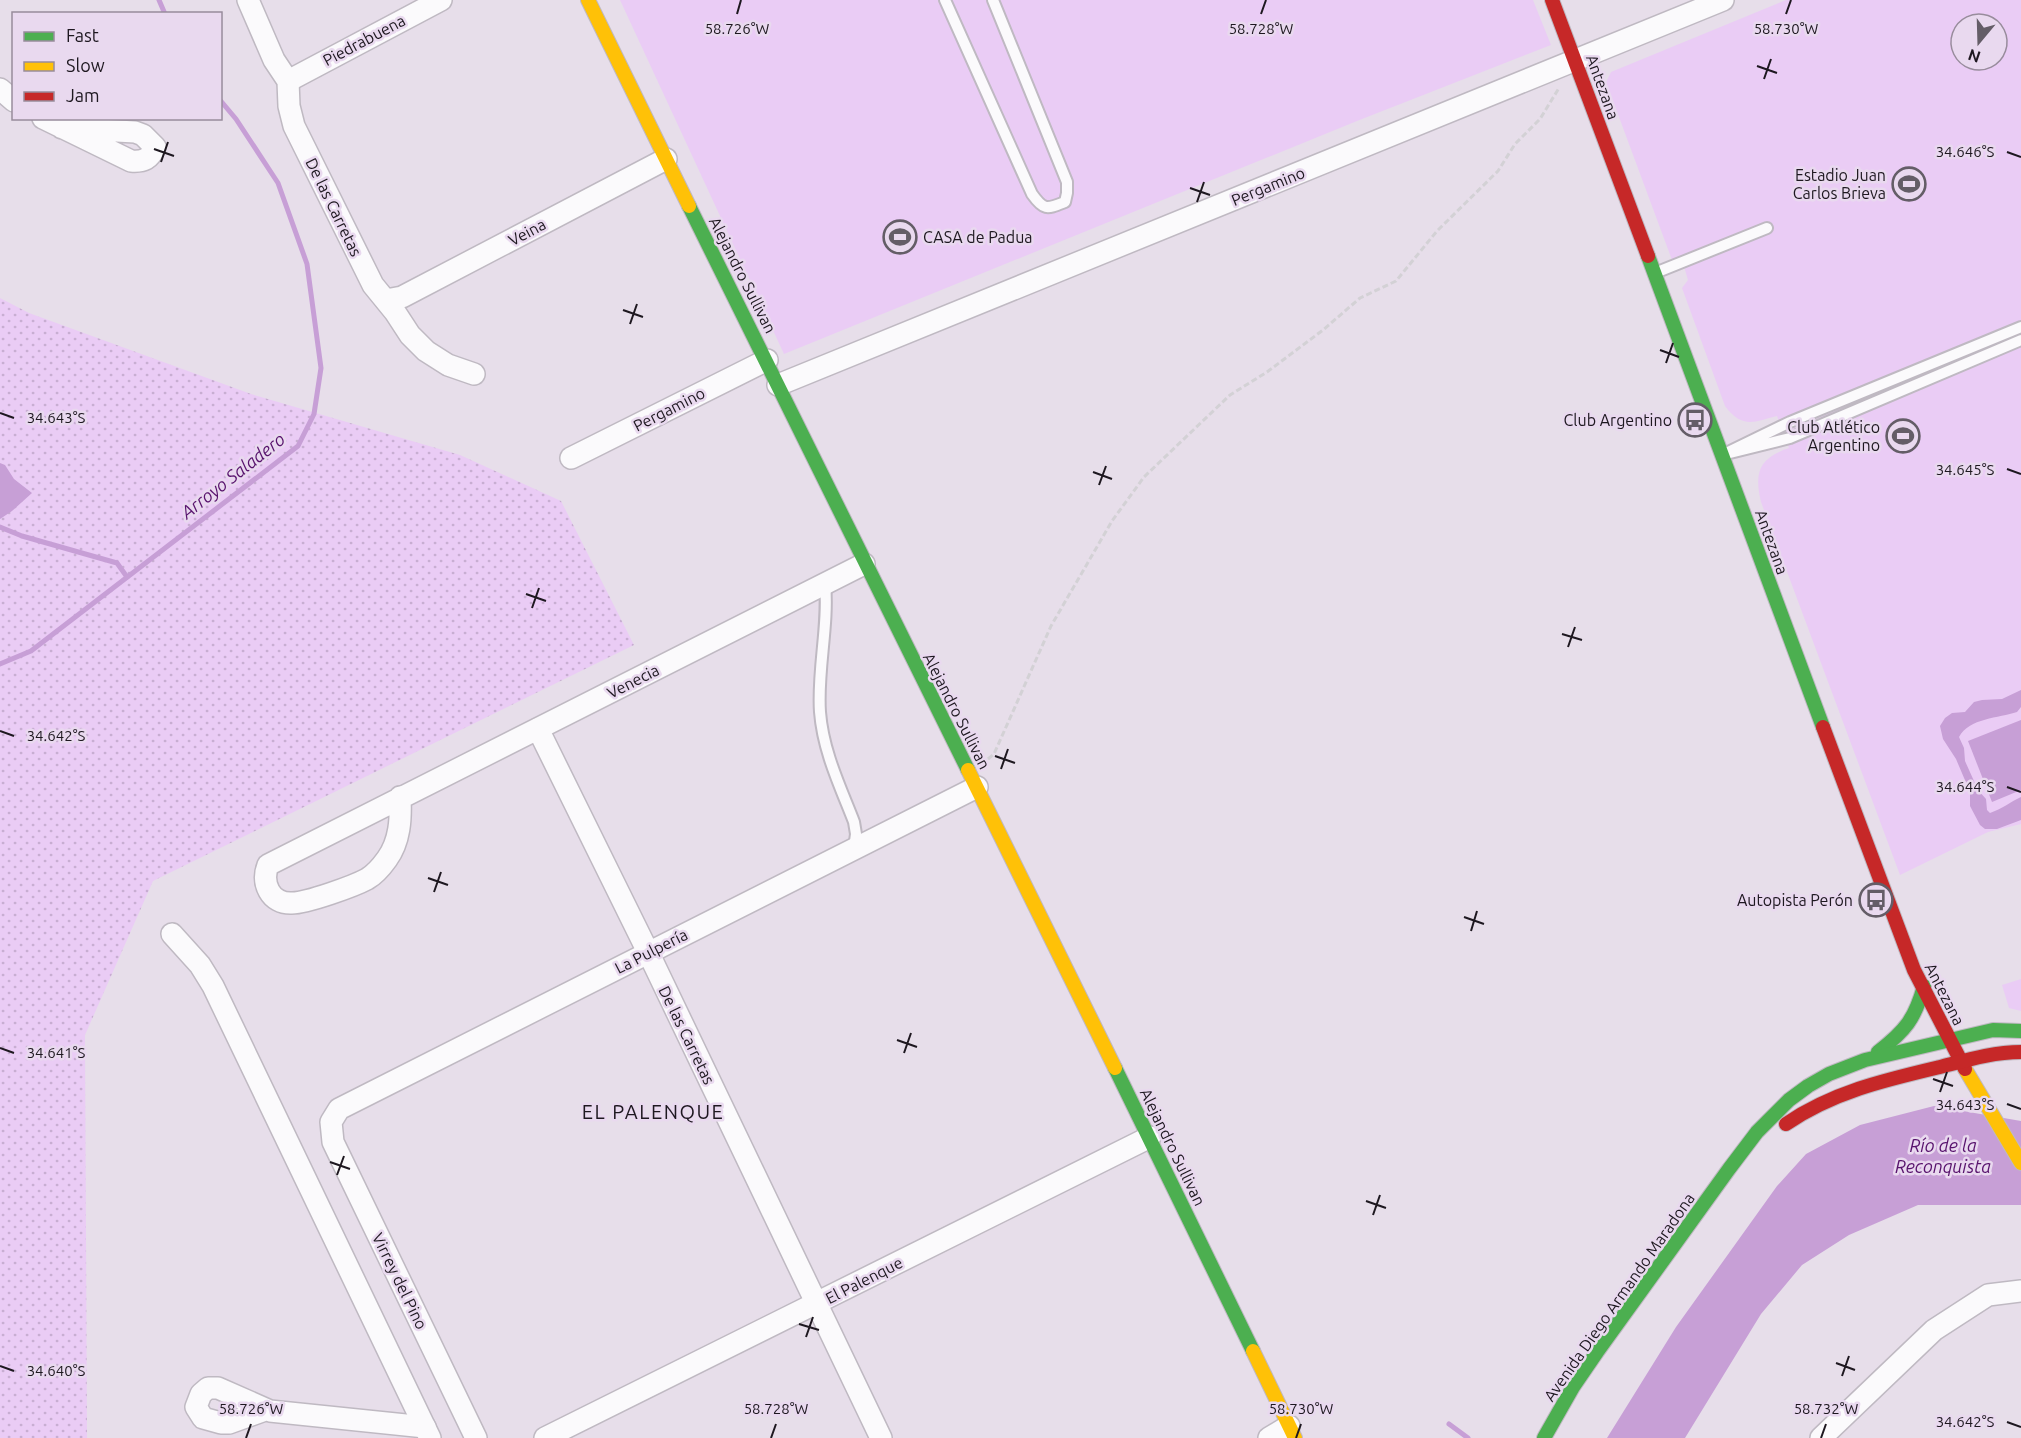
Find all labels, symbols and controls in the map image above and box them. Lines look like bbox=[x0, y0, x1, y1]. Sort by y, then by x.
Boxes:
street label: Piedrabuena bbox=[320, 11, 408, 69]
legend bbox=[12, 12, 222, 120]
north arrow bbox=[1949, 12, 2009, 72]
text: 58.726°W bbox=[705, 20, 769, 37]
text: 58.728°W bbox=[1229, 20, 1293, 37]
text: 58.730°W bbox=[1754, 20, 1818, 37]
text: Fast bbox=[66, 25, 99, 45]
text: N bbox=[1966, 46, 1983, 67]
street label: Antezana bbox=[1583, 52, 1623, 122]
text: Slow bbox=[66, 55, 105, 75]
text: Jam bbox=[66, 85, 100, 105]
text: 34.646°S bbox=[1936, 143, 1994, 160]
street label: De las Carretas bbox=[302, 155, 366, 259]
street label: Pergamino bbox=[1229, 163, 1307, 209]
place label: Estadio Juan Carlos Brieva bbox=[1793, 166, 1886, 202]
sports icon: Estadio Juan Carlos Brieva bbox=[1891, 166, 1927, 202]
street label: Alejandro Sullivan bbox=[706, 214, 780, 336]
street label: Veina bbox=[505, 215, 549, 249]
sports icon: CASA de Padua bbox=[882, 219, 918, 255]
place label: CASA de Padua bbox=[923, 228, 1033, 246]
street label: Pergamino bbox=[630, 383, 708, 435]
bus stop icon: Club Argentino bbox=[1677, 402, 1713, 438]
text: 34.643°S bbox=[27, 409, 85, 426]
place label: Club Argentino bbox=[1564, 411, 1672, 429]
place label: Club Atlético Argentino bbox=[1787, 418, 1880, 454]
sports icon: Club Atlético Argentino bbox=[1885, 418, 1921, 454]
water label: Arroyo Saladero bbox=[176, 428, 289, 523]
text: 34.645°S bbox=[1936, 461, 1994, 478]
street label: Antezana bbox=[1752, 507, 1792, 577]
street label: Alejandro Sullivan bbox=[920, 650, 994, 772]
street label: Venecia bbox=[604, 660, 662, 702]
text: 34.642°S bbox=[27, 727, 85, 744]
text: 34.644°S bbox=[1936, 778, 1994, 795]
bus stop icon: Autopista Perón bbox=[1858, 882, 1894, 918]
place label: Autopista Perón bbox=[1737, 891, 1853, 909]
street label: La Pulpería bbox=[612, 925, 690, 977]
street label: Antezana bbox=[1922, 960, 1968, 1028]
street label: De las Carretas bbox=[655, 983, 719, 1087]
text: 34.641°S bbox=[27, 1044, 85, 1061]
street label: Alejandro Sullivan bbox=[1137, 1086, 1209, 1208]
text: 34.643°S bbox=[1936, 1096, 1994, 1113]
district label: EL PALENQUE bbox=[582, 1100, 724, 1123]
water label: Río de la Reconquista bbox=[1895, 1135, 1991, 1176]
street label: Avenida Diego Armando Maradona bbox=[1540, 1190, 1698, 1404]
street label: Virrey del Pino bbox=[369, 1230, 431, 1332]
street label: El Palenque bbox=[823, 1253, 905, 1307]
text: 34.640°S bbox=[27, 1362, 85, 1379]
text: 58.726°W bbox=[219, 1400, 283, 1417]
text: 58.728°W bbox=[744, 1400, 808, 1417]
text: 58.730°W bbox=[1269, 1400, 1333, 1417]
text: 58.732°W bbox=[1794, 1400, 1858, 1417]
text: 34.642°S bbox=[1936, 1413, 1994, 1430]

